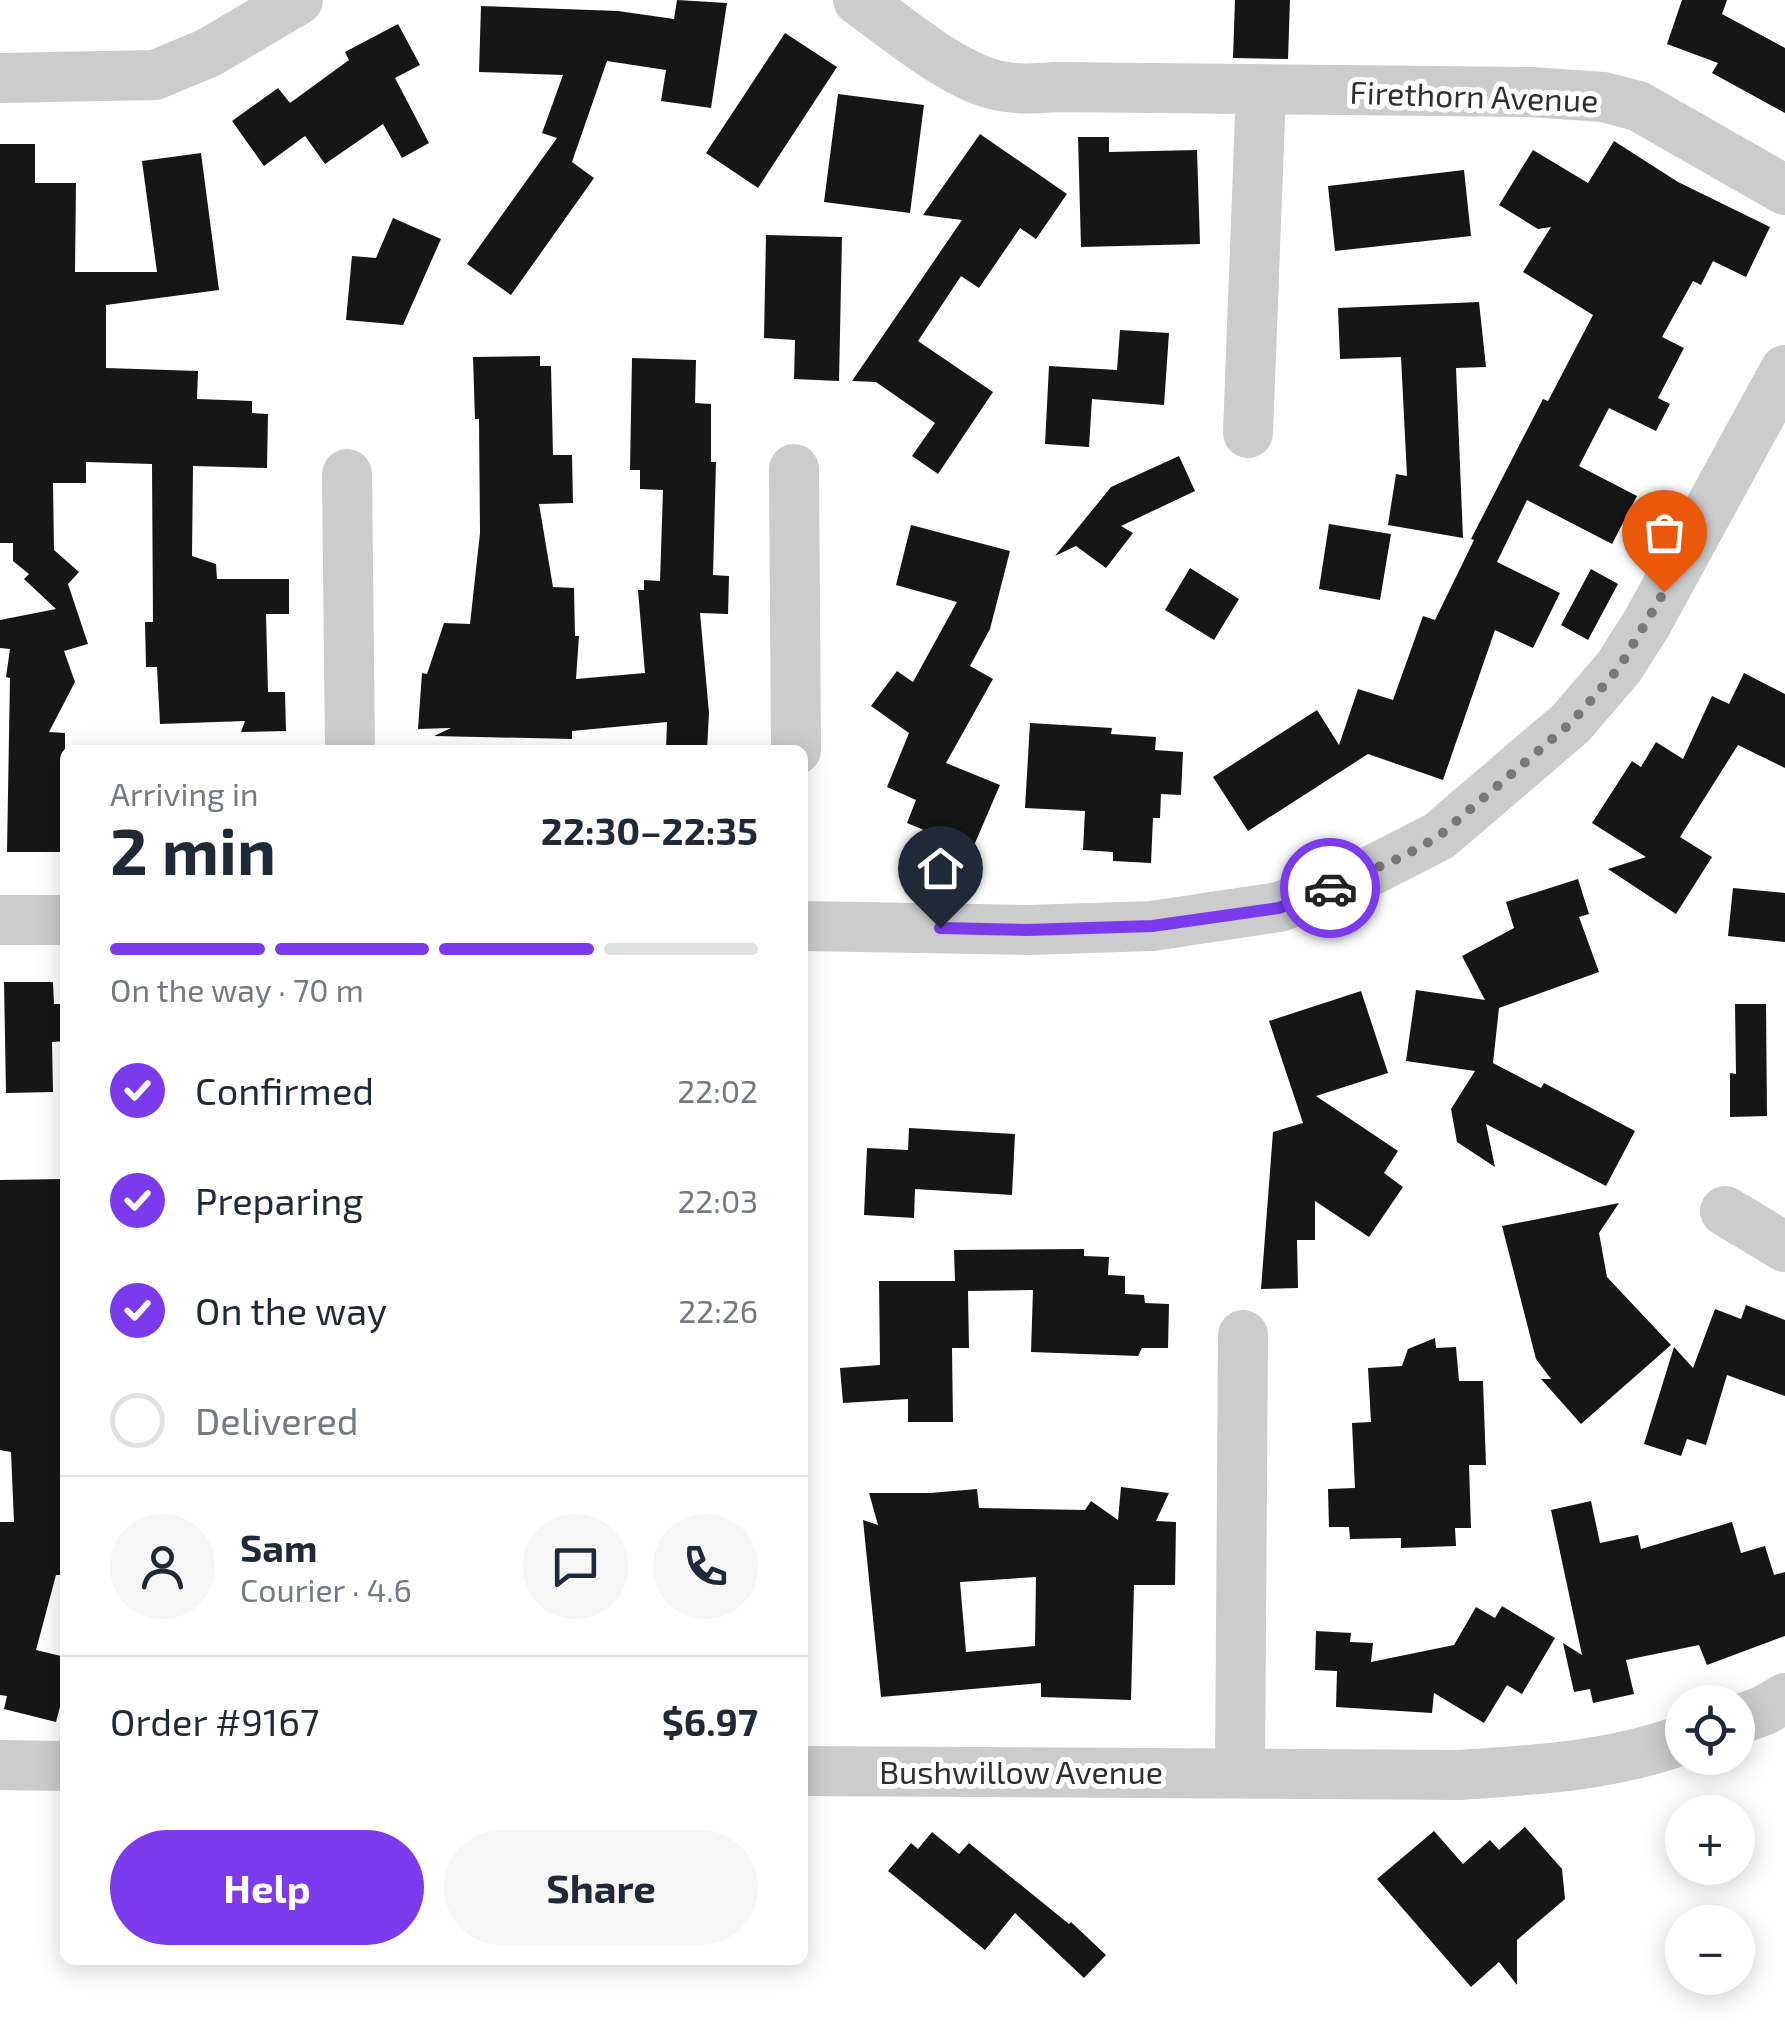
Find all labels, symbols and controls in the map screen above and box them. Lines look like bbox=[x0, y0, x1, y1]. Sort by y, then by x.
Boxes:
street label: Firethorn Avenue bbox=[1349, 72, 1599, 118]
pin bbox=[1622, 490, 1707, 593]
icon: bag bbox=[1637, 505, 1692, 560]
text: Arriving in bbox=[110, 774, 259, 812]
text: 22:30–22:35 bbox=[541, 807, 758, 853]
text: 2 min bbox=[110, 810, 276, 888]
pin bbox=[898, 826, 983, 929]
courier bbox=[1280, 838, 1380, 938]
icon: home bbox=[913, 841, 968, 896]
icon: car bbox=[1303, 861, 1358, 916]
text: On the way · 70 m bbox=[110, 970, 364, 1008]
icon: check bbox=[110, 1063, 165, 1118]
text: Confirmed bbox=[195, 1067, 374, 1113]
text: 22:02 bbox=[677, 1071, 758, 1109]
icon: check bbox=[110, 1173, 165, 1228]
text: Preparing bbox=[195, 1177, 363, 1223]
text: 22:03 bbox=[677, 1181, 758, 1219]
icon: check bbox=[110, 1283, 165, 1338]
text: On the way bbox=[195, 1287, 387, 1333]
text: 22:26 bbox=[678, 1291, 758, 1329]
text: Delivered bbox=[195, 1397, 359, 1443]
button: person bbox=[110, 1514, 215, 1619]
button: chat bbox=[523, 1514, 628, 1619]
button: phone bbox=[653, 1514, 758, 1619]
text: Sam bbox=[240, 1524, 317, 1570]
text: Courier · 4.6 bbox=[240, 1570, 412, 1608]
map controls bbox=[1665, 1685, 1755, 1995]
button: locate bbox=[1665, 1685, 1755, 1775]
text: Order #9167 bbox=[110, 1698, 319, 1744]
text: $6.97 bbox=[662, 1698, 758, 1744]
street label: Bushwillow Avenue bbox=[879, 1752, 1163, 1790]
button: + bbox=[1665, 1795, 1755, 1885]
button: Help bbox=[110, 1830, 424, 1945]
button: Share bbox=[444, 1830, 758, 1945]
button: − bbox=[1665, 1905, 1755, 1995]

